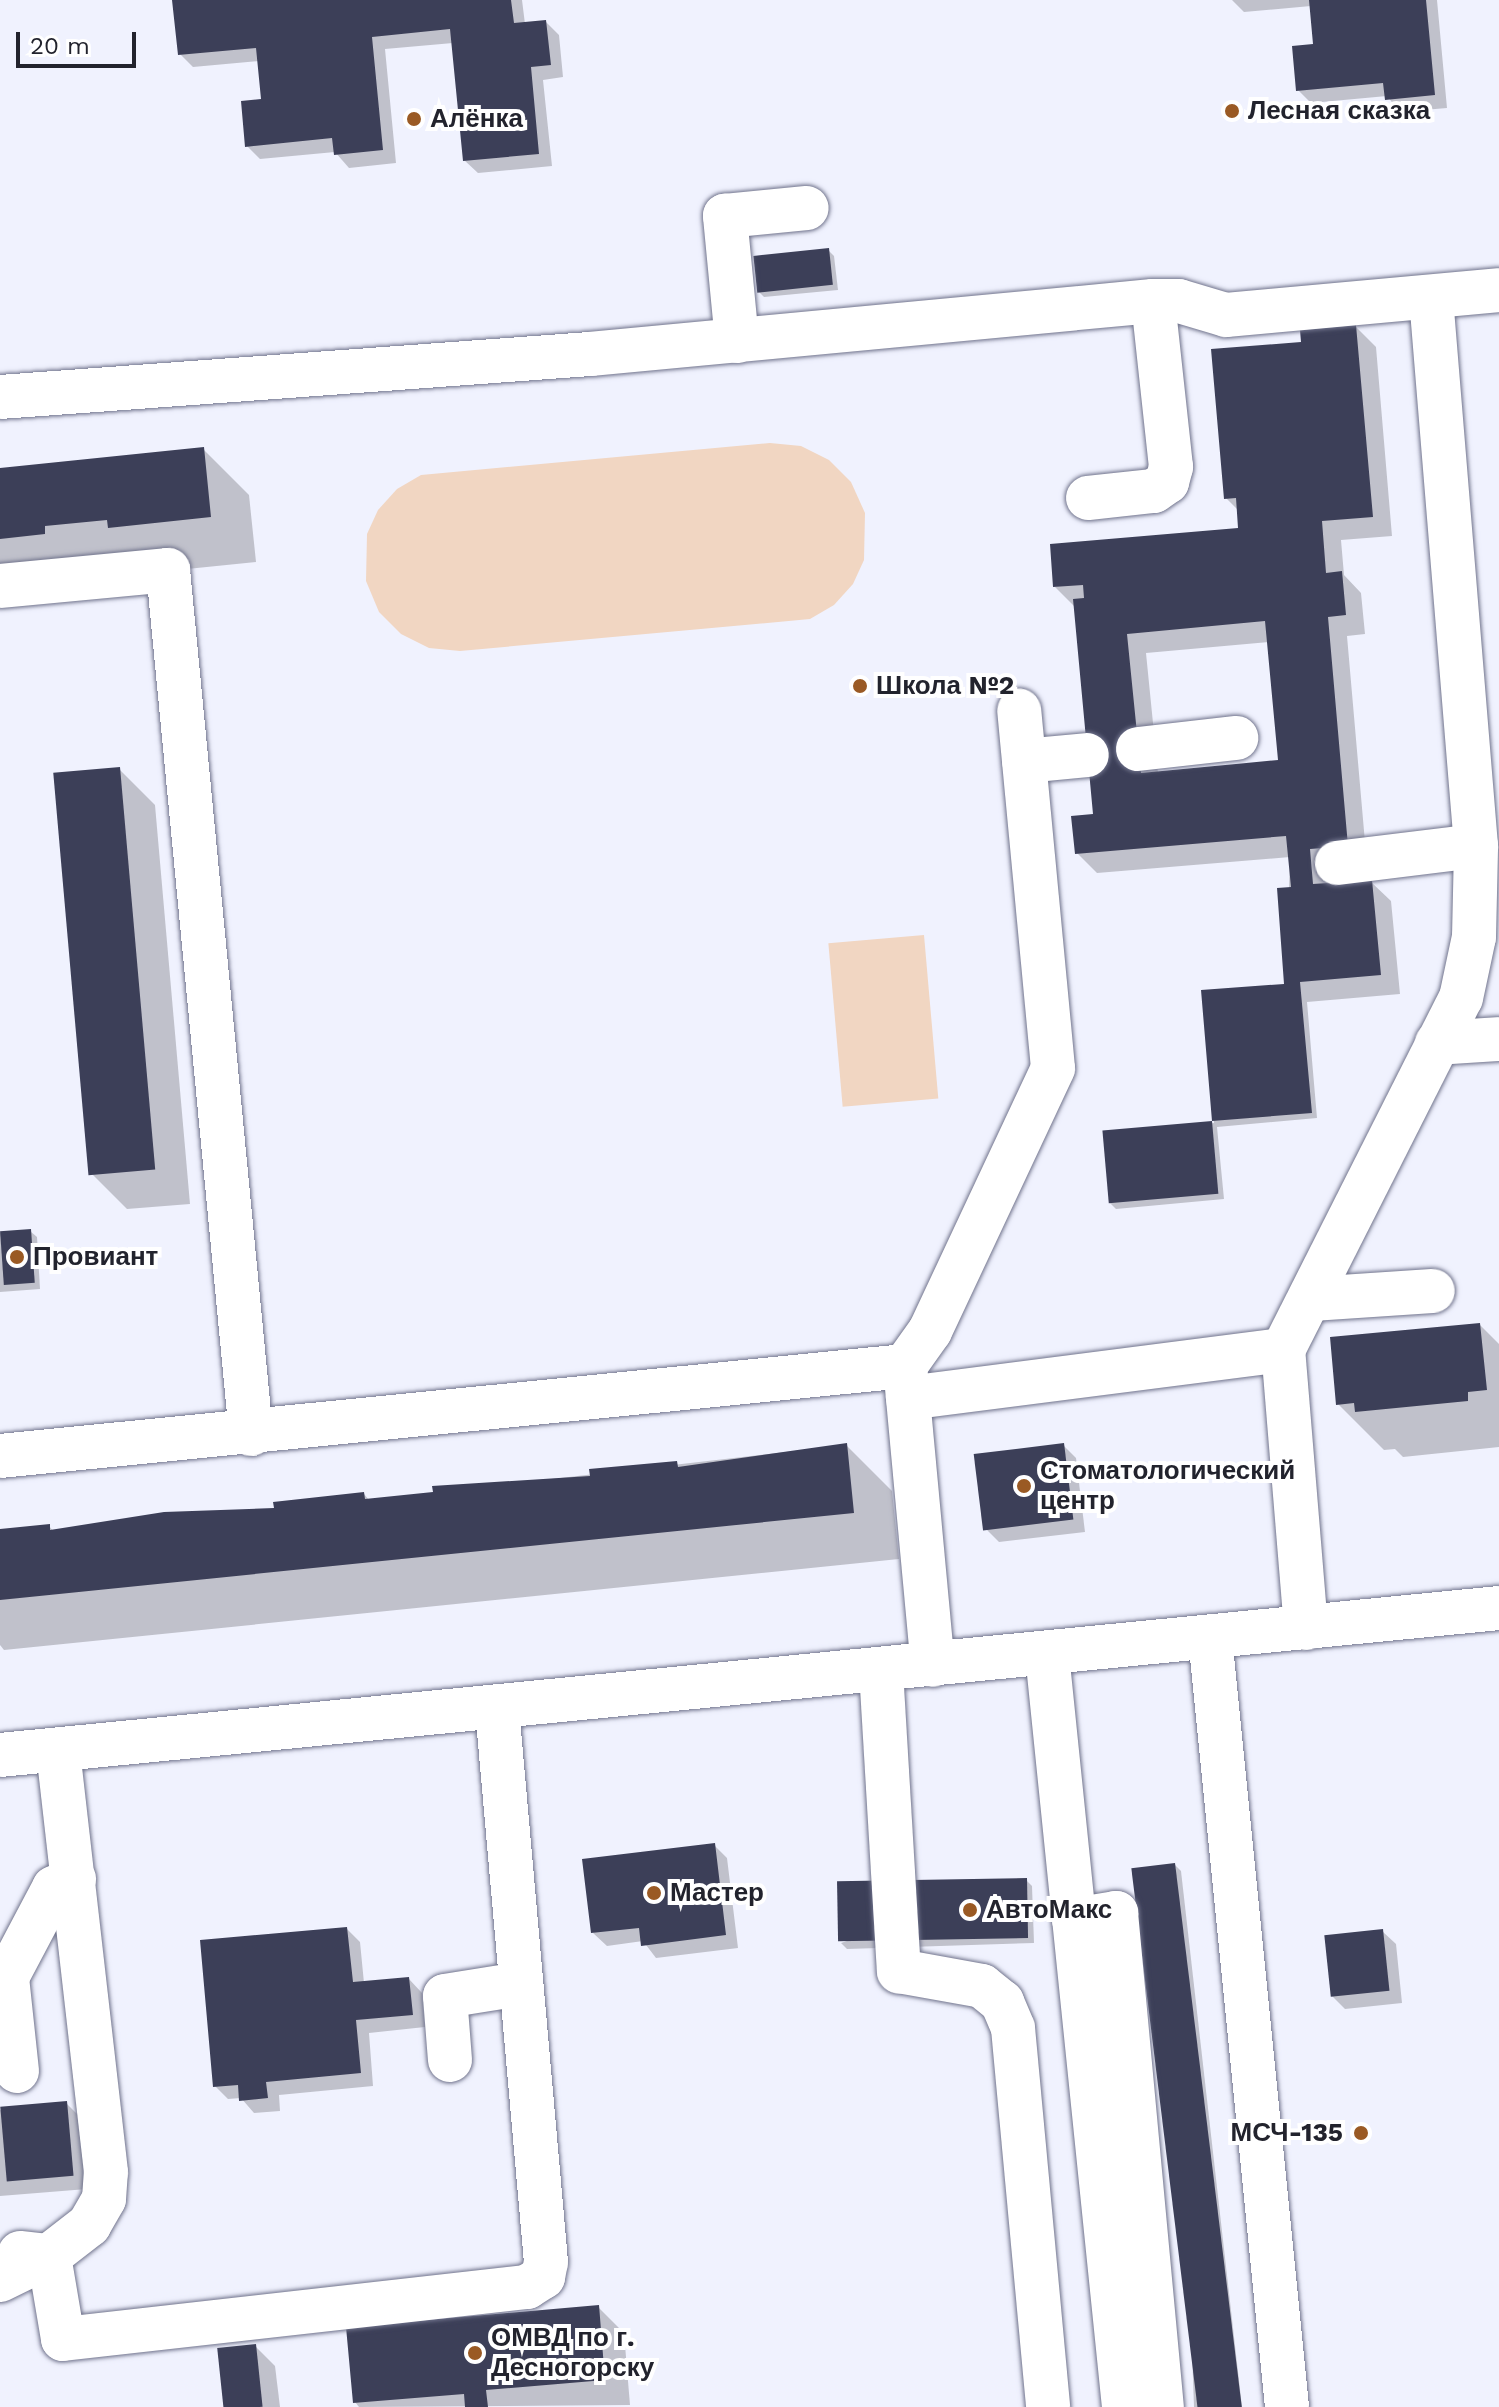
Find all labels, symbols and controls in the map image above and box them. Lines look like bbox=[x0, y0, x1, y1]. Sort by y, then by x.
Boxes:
scale bar bbox=[20, 16, 140, 66]
text: 20 m bbox=[30, 32, 90, 60]
place label: Лесная сказка bbox=[1248, 95, 1430, 127]
marker: Лесная сказка bbox=[1223, 102, 1241, 120]
place label: Алёнка bbox=[430, 103, 523, 135]
marker: Алёнка bbox=[405, 110, 423, 128]
place label: Школа №2 bbox=[876, 670, 1014, 702]
marker: Школа №2 bbox=[851, 677, 869, 695]
place label: Провиант bbox=[33, 1241, 158, 1273]
marker: Провиант bbox=[8, 1248, 26, 1266]
place label: Стоматологический центр bbox=[1040, 1455, 1295, 1516]
marker: Стоматологический центр bbox=[1015, 1477, 1033, 1495]
place label: Мастер bbox=[670, 1877, 764, 1909]
marker: Мастер bbox=[645, 1884, 663, 1902]
place label: АвтоМакс bbox=[986, 1894, 1112, 1926]
marker: АвтоМакс bbox=[961, 1901, 979, 1919]
place label: МСЧ-135 bbox=[1230, 2117, 1343, 2149]
marker: МСЧ-135 bbox=[1350, 2122, 1372, 2144]
place label: ОМВД по г. Десногорску bbox=[491, 2322, 654, 2384]
marker: ОМВД по г. Десногорску bbox=[466, 2344, 484, 2362]

